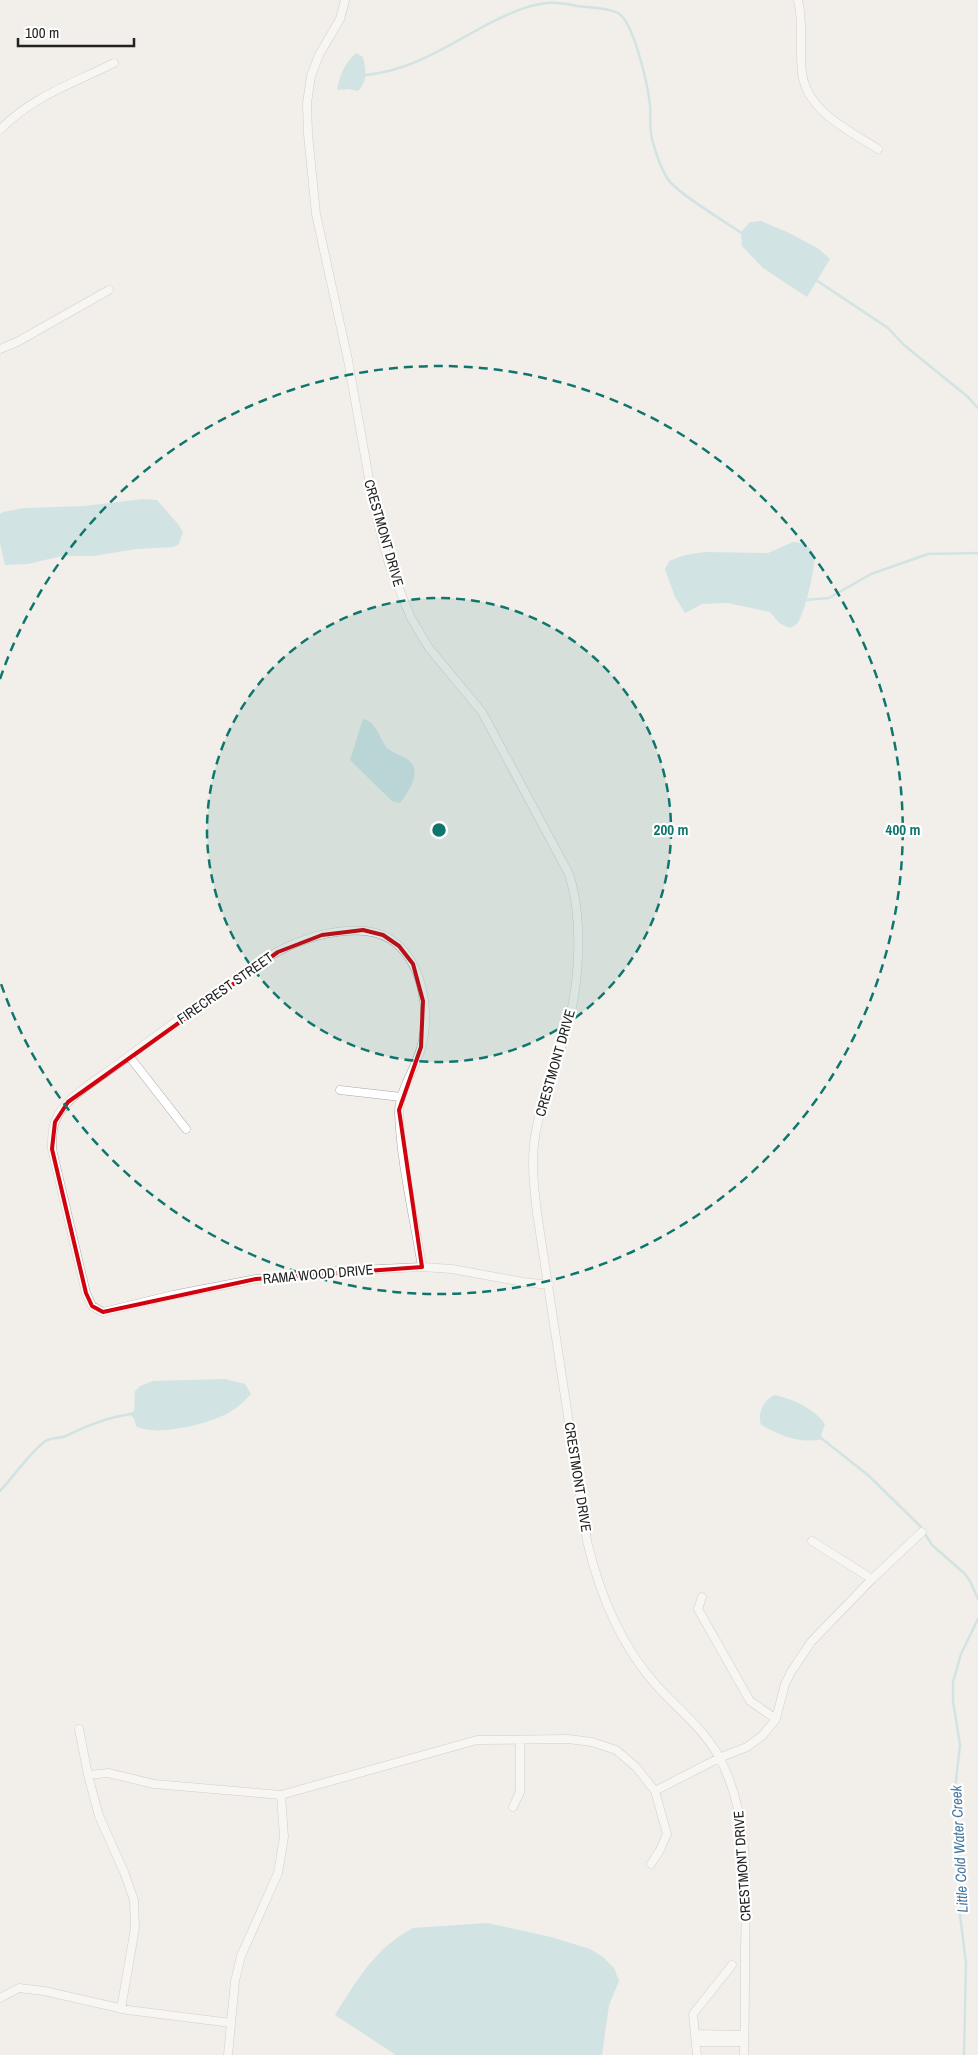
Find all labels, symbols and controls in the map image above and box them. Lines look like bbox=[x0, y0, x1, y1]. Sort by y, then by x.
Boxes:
scale bar bbox=[18, 15, 134, 47]
text: 100 m bbox=[25, 22, 59, 43]
street label: CRESTMONT DRIVE bbox=[360, 477, 408, 589]
text: 200 m bbox=[654, 819, 688, 840]
text: 400 m bbox=[886, 819, 920, 840]
centre of rings bbox=[430, 821, 448, 839]
street label: FIRECREST STREET bbox=[173, 948, 277, 1028]
street label: CRESTMONT DRIVE bbox=[531, 1007, 579, 1119]
street label: RAMA WOOD DRIVE bbox=[262, 1260, 374, 1288]
street label: CRESTMONT DRIVE bbox=[560, 1421, 596, 1533]
water label: Little Cold Water Creek bbox=[945, 1784, 973, 1913]
street label: CRESTMONT DRIVE bbox=[729, 1810, 755, 1922]

